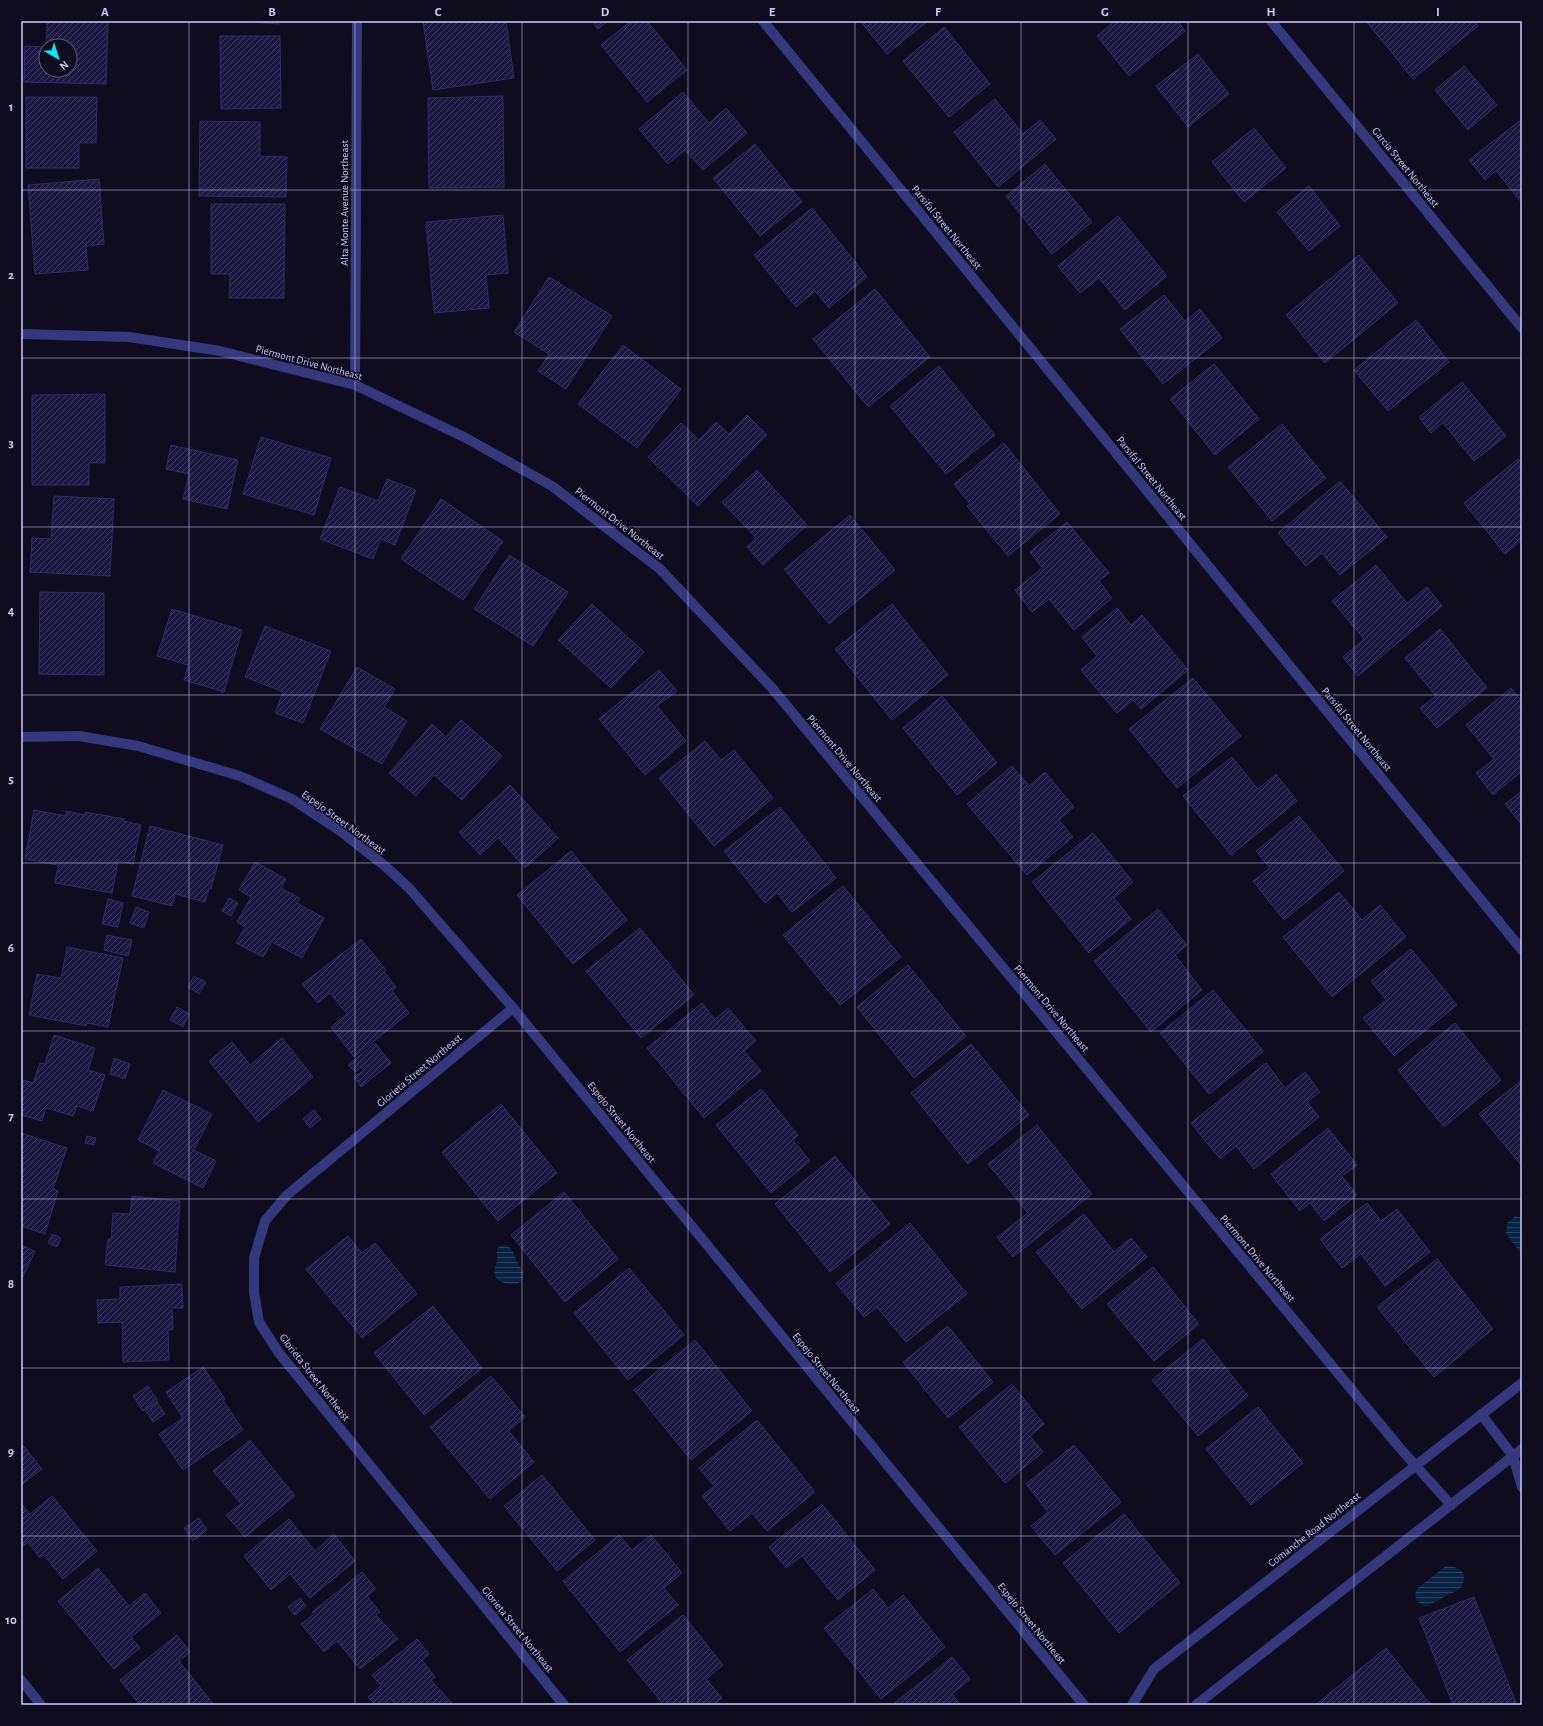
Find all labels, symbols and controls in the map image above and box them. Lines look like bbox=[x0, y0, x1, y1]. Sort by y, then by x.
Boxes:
text: A bbox=[101, 6, 109, 19]
text: B bbox=[268, 6, 276, 19]
text: C bbox=[435, 6, 442, 19]
text: D bbox=[601, 6, 610, 19]
text: E bbox=[769, 6, 776, 19]
text: F bbox=[935, 6, 942, 19]
text: G bbox=[1101, 6, 1109, 19]
text: H bbox=[1266, 6, 1276, 19]
text: I bbox=[1436, 6, 1440, 19]
north arrow bbox=[38, 38, 78, 78]
text: N bbox=[58, 59, 70, 72]
text: 1 bbox=[9, 101, 13, 114]
street label: Garcia Street Northeast bbox=[1370, 125, 1442, 210]
street label: Alta Monte Avenue Northeast bbox=[339, 139, 350, 266]
street label: Parsifal Street Northeast bbox=[910, 183, 984, 272]
text: 2 bbox=[8, 269, 14, 282]
street label: Piermont Drive Northeast bbox=[254, 343, 364, 382]
street label: Parsifal Street Northeast bbox=[1115, 434, 1189, 523]
text: 3 bbox=[8, 437, 14, 450]
street label: Piermont Drive Northeast bbox=[573, 485, 667, 562]
text: 4 bbox=[8, 605, 15, 618]
street label: Parsifal Street Northeast bbox=[1320, 685, 1394, 774]
street label: Piermont Drive Northeast bbox=[805, 713, 884, 804]
text: 5 bbox=[8, 773, 14, 786]
street label: Espejo Street Northeast bbox=[300, 788, 388, 857]
text: 6 bbox=[8, 942, 14, 955]
street label: Piermont Drive Northeast bbox=[1012, 963, 1091, 1054]
street label: Glorieta Street Northeast bbox=[375, 1031, 464, 1109]
street label: Espejo Street Northeast bbox=[586, 1080, 658, 1165]
text: 7 bbox=[8, 1110, 14, 1123]
street label: Piermont Drive Northeast bbox=[1218, 1213, 1297, 1304]
text: 8 bbox=[8, 1278, 14, 1291]
street label: Espejo Street Northeast bbox=[791, 1331, 863, 1416]
street label: Glorieta Street Northeast bbox=[277, 1332, 352, 1423]
text: 9 bbox=[8, 1446, 14, 1459]
street label: Comanche Road Northeast bbox=[1266, 1490, 1363, 1569]
street label: Espejo Street Northeast bbox=[996, 1581, 1068, 1666]
street label: Glorieta Street Northeast bbox=[480, 1584, 556, 1675]
text: 10 bbox=[5, 1614, 17, 1627]

